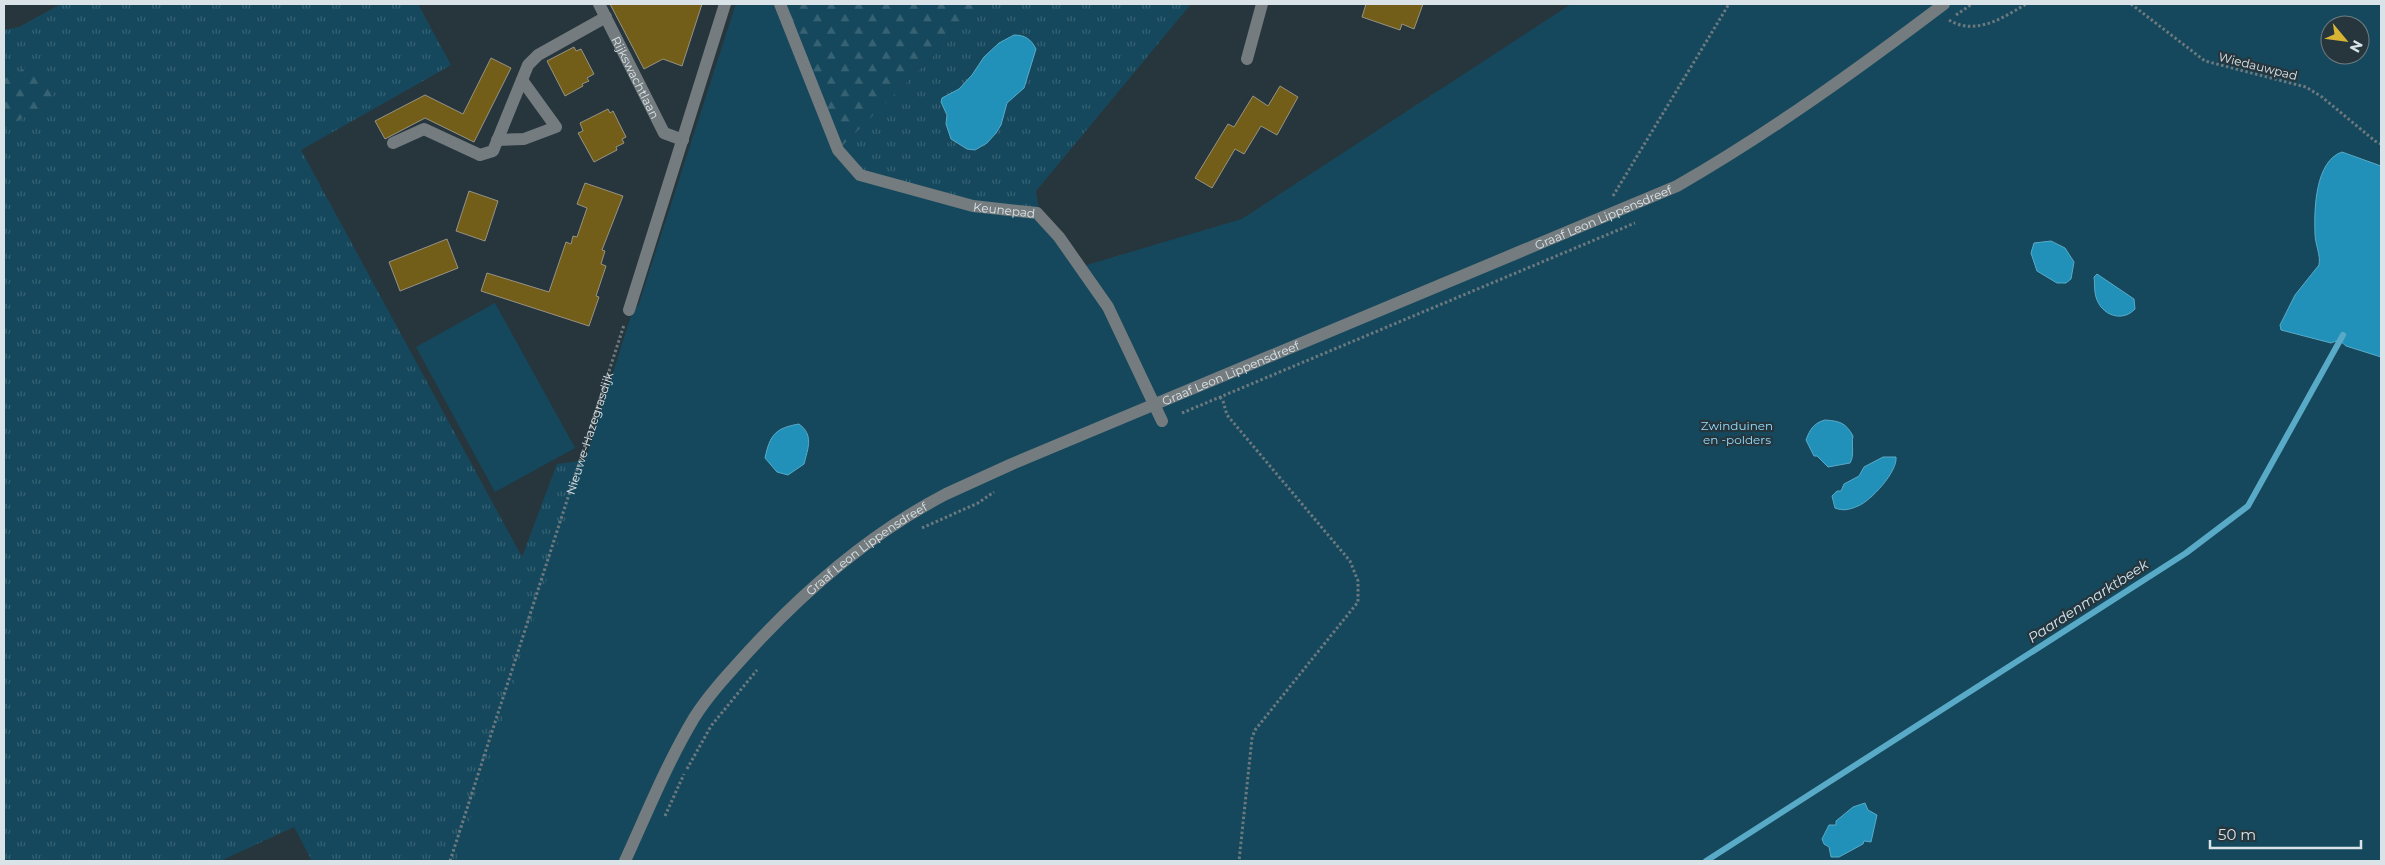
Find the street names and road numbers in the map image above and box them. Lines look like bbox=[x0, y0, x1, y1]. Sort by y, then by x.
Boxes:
street label: Rijkswachtlaan bbox=[609, 33, 663, 121]
street label: Wiedauwpad bbox=[2217, 49, 2299, 83]
street label: Graaf Leon Lippensdreef bbox=[1532, 181, 1675, 252]
street label: Keunepad bbox=[972, 199, 1036, 220]
street label: Graaf Leon Lippensdreef bbox=[1160, 337, 1302, 408]
street label: Nieuwe-Hazegrasdijk bbox=[562, 369, 616, 496]
street label: Graaf Leon Lippensdreef bbox=[802, 498, 930, 598]

